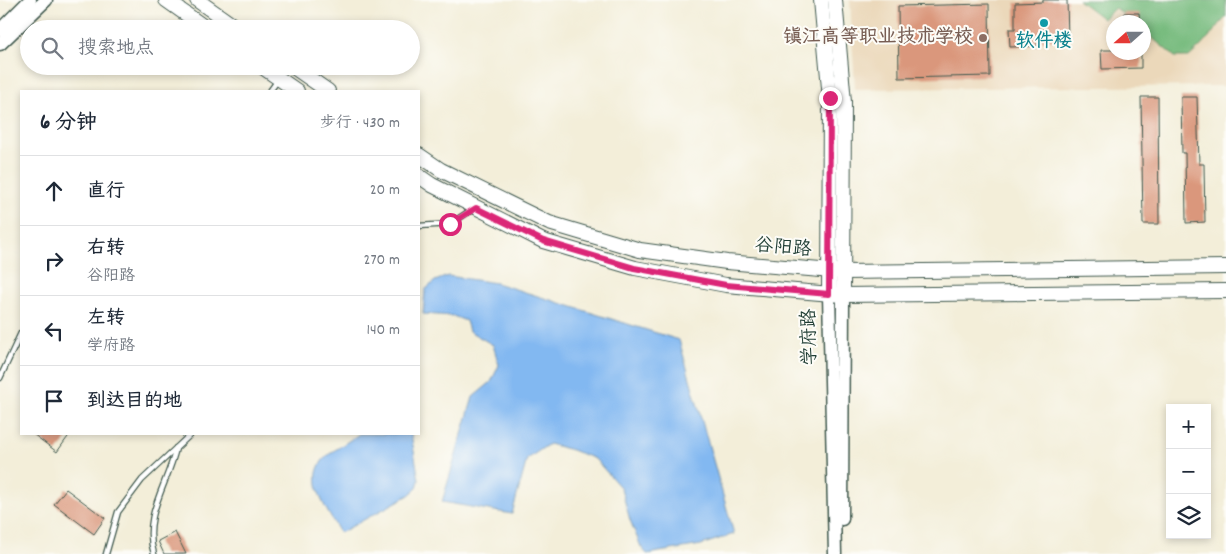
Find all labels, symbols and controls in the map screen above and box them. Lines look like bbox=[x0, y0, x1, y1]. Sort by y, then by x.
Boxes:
north arrow bbox=[1106, 15, 1151, 60]
marker: 软件楼 bbox=[1038, 17, 1050, 29]
search box bbox=[20, 20, 420, 75]
place label: 镇江高等职业技术学校 bbox=[783, 25, 973, 52]
place label: 软件楼 bbox=[1015, 29, 1073, 56]
marker: 镇江高等职业技术学校 bbox=[977, 32, 989, 44]
icon: search bbox=[38, 34, 66, 62]
text: 搜索地点 bbox=[78, 36, 154, 63]
route end bbox=[819, 87, 842, 110]
text: 6 分钟 bbox=[40, 109, 97, 139]
text: 步行 · 430 m bbox=[320, 112, 400, 135]
icon: ahead bbox=[40, 177, 68, 205]
text: 直行 bbox=[87, 179, 125, 206]
text: 20 m bbox=[370, 179, 400, 202]
route start bbox=[439, 213, 462, 236]
street label: 谷阳路 bbox=[753, 233, 813, 265]
text: 右转 bbox=[87, 236, 125, 263]
icon: right bbox=[40, 247, 68, 275]
text: 270 m bbox=[364, 249, 400, 272]
text: 谷阳路 bbox=[87, 265, 135, 288]
text: 左转 bbox=[87, 306, 125, 333]
street label: 学府路 bbox=[797, 308, 825, 366]
icon: left bbox=[40, 317, 68, 345]
text: 140 m bbox=[366, 319, 400, 342]
text: 学府路 bbox=[87, 335, 135, 358]
icon: arrive bbox=[40, 387, 68, 415]
text: 到达目的地 bbox=[87, 389, 182, 416]
map controls bbox=[1166, 404, 1211, 539]
button: + bbox=[1166, 404, 1211, 449]
button: − bbox=[1166, 449, 1211, 494]
button: layers bbox=[1166, 494, 1211, 539]

